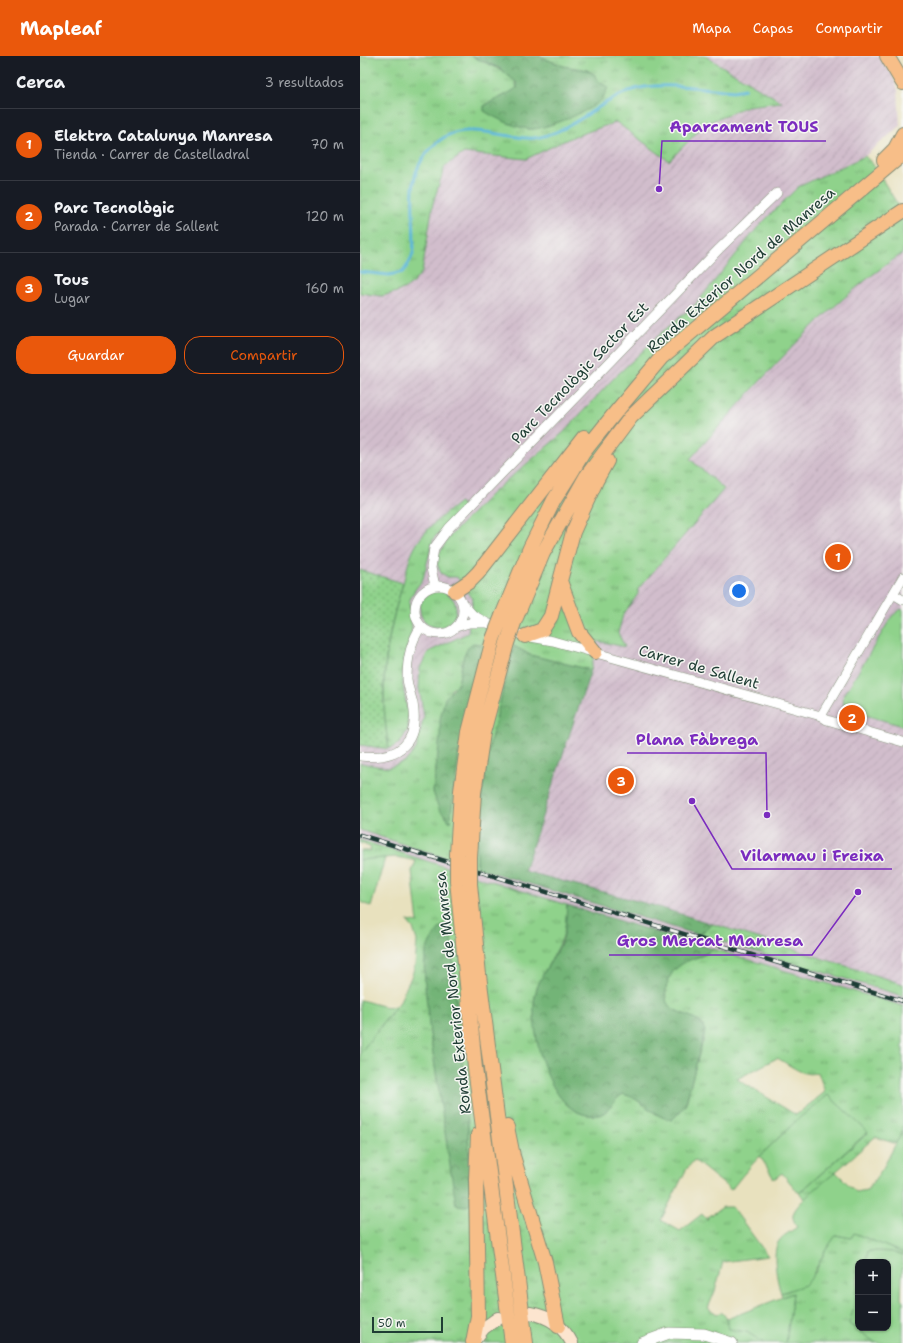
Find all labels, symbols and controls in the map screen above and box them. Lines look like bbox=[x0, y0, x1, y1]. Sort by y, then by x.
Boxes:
text: Mapleaf bbox=[20, 16, 102, 41]
text: Mapa bbox=[692, 19, 731, 37]
text: Capas bbox=[753, 19, 794, 37]
text: Compartir bbox=[816, 19, 883, 37]
text: Cerca bbox=[16, 71, 65, 93]
text: 3 resultados bbox=[265, 74, 344, 91]
callout: Aparcament TOUS bbox=[662, 113, 826, 141]
text: Aparcament TOUS bbox=[670, 116, 818, 137]
text: Elektra Catalunya Manresa bbox=[54, 126, 272, 146]
text: 1 bbox=[26, 136, 32, 153]
text: 70 m bbox=[310, 136, 344, 153]
text: Tienda · Carrer de Castelladral bbox=[54, 146, 249, 163]
street label: Ronda Exterior Nord de Manresa bbox=[643, 182, 840, 357]
text: Parc Tecnològic bbox=[54, 198, 175, 218]
text: 2 bbox=[24, 208, 34, 225]
text: 120 m bbox=[306, 208, 344, 225]
text: Parada · Carrer de Sallent bbox=[54, 218, 219, 235]
text: Tous bbox=[54, 270, 89, 290]
text: 3 bbox=[24, 280, 34, 297]
text: 160 m bbox=[306, 280, 344, 297]
text: Lugar bbox=[54, 290, 90, 307]
street label: Parc Tecnològic Sector Est bbox=[507, 298, 653, 448]
button: Guardar bbox=[16, 336, 176, 374]
button: Compartir bbox=[184, 336, 344, 374]
pin: 1 bbox=[825, 542, 851, 572]
your location bbox=[729, 581, 749, 601]
street label: Carrer de Sallent bbox=[636, 640, 762, 694]
pin: 2 bbox=[839, 703, 865, 733]
callout: Plana Fàbrega bbox=[627, 725, 766, 753]
text: Plana Fàbrega bbox=[636, 729, 758, 750]
pin: 3 bbox=[608, 766, 634, 796]
callout: Vilarmau i Freixa bbox=[732, 841, 892, 869]
text: Vilarmau i Freixa bbox=[740, 845, 884, 866]
street label: Ronda Exterior Nord de Manresa bbox=[430, 870, 476, 1115]
callout: Gros Mercat Manresa bbox=[609, 927, 812, 955]
text: Gros Mercat Manresa bbox=[617, 930, 803, 951]
map controls bbox=[855, 1259, 891, 1331]
button: + bbox=[855, 1259, 891, 1295]
button: − bbox=[855, 1295, 891, 1331]
scale bar bbox=[372, 1315, 443, 1334]
text: 50 m bbox=[378, 1316, 406, 1331]

